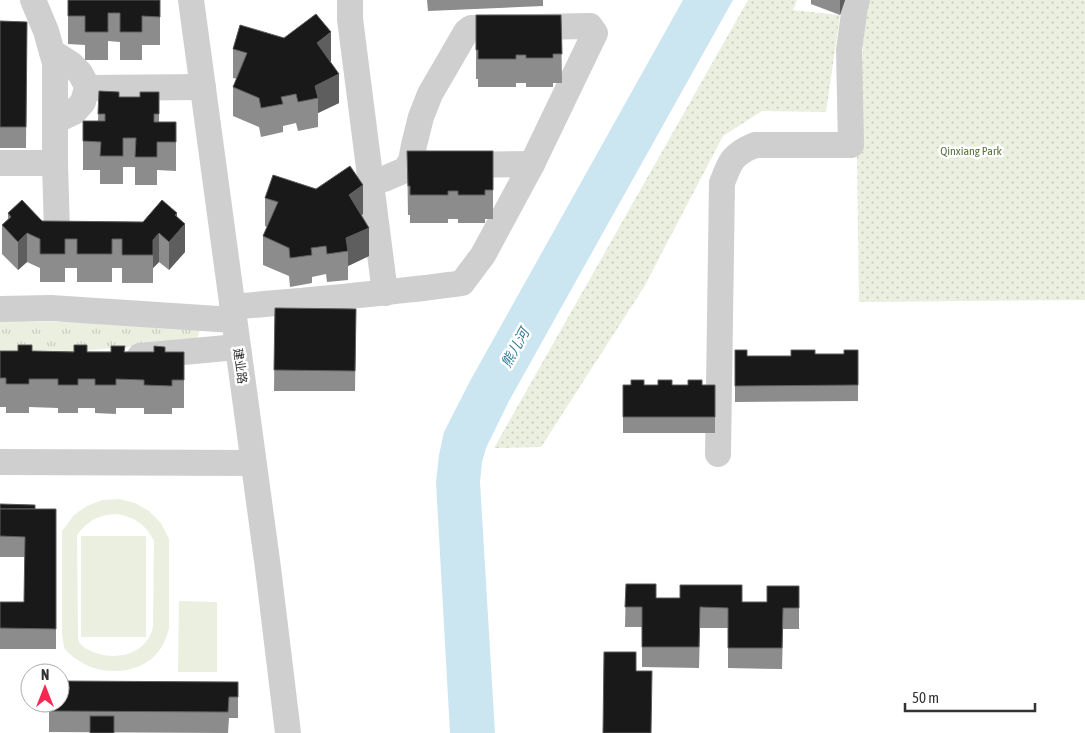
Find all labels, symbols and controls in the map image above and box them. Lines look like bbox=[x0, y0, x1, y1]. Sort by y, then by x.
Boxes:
park label: Qinxiang Park bbox=[940, 144, 1002, 158]
water label: 熊儿河 bbox=[498, 323, 534, 370]
street label: 建业路 bbox=[231, 347, 249, 385]
north arrow bbox=[20, 663, 70, 713]
text: N bbox=[41, 667, 49, 683]
scale bar bbox=[905, 680, 1035, 712]
text: 50 m bbox=[912, 689, 939, 706]

